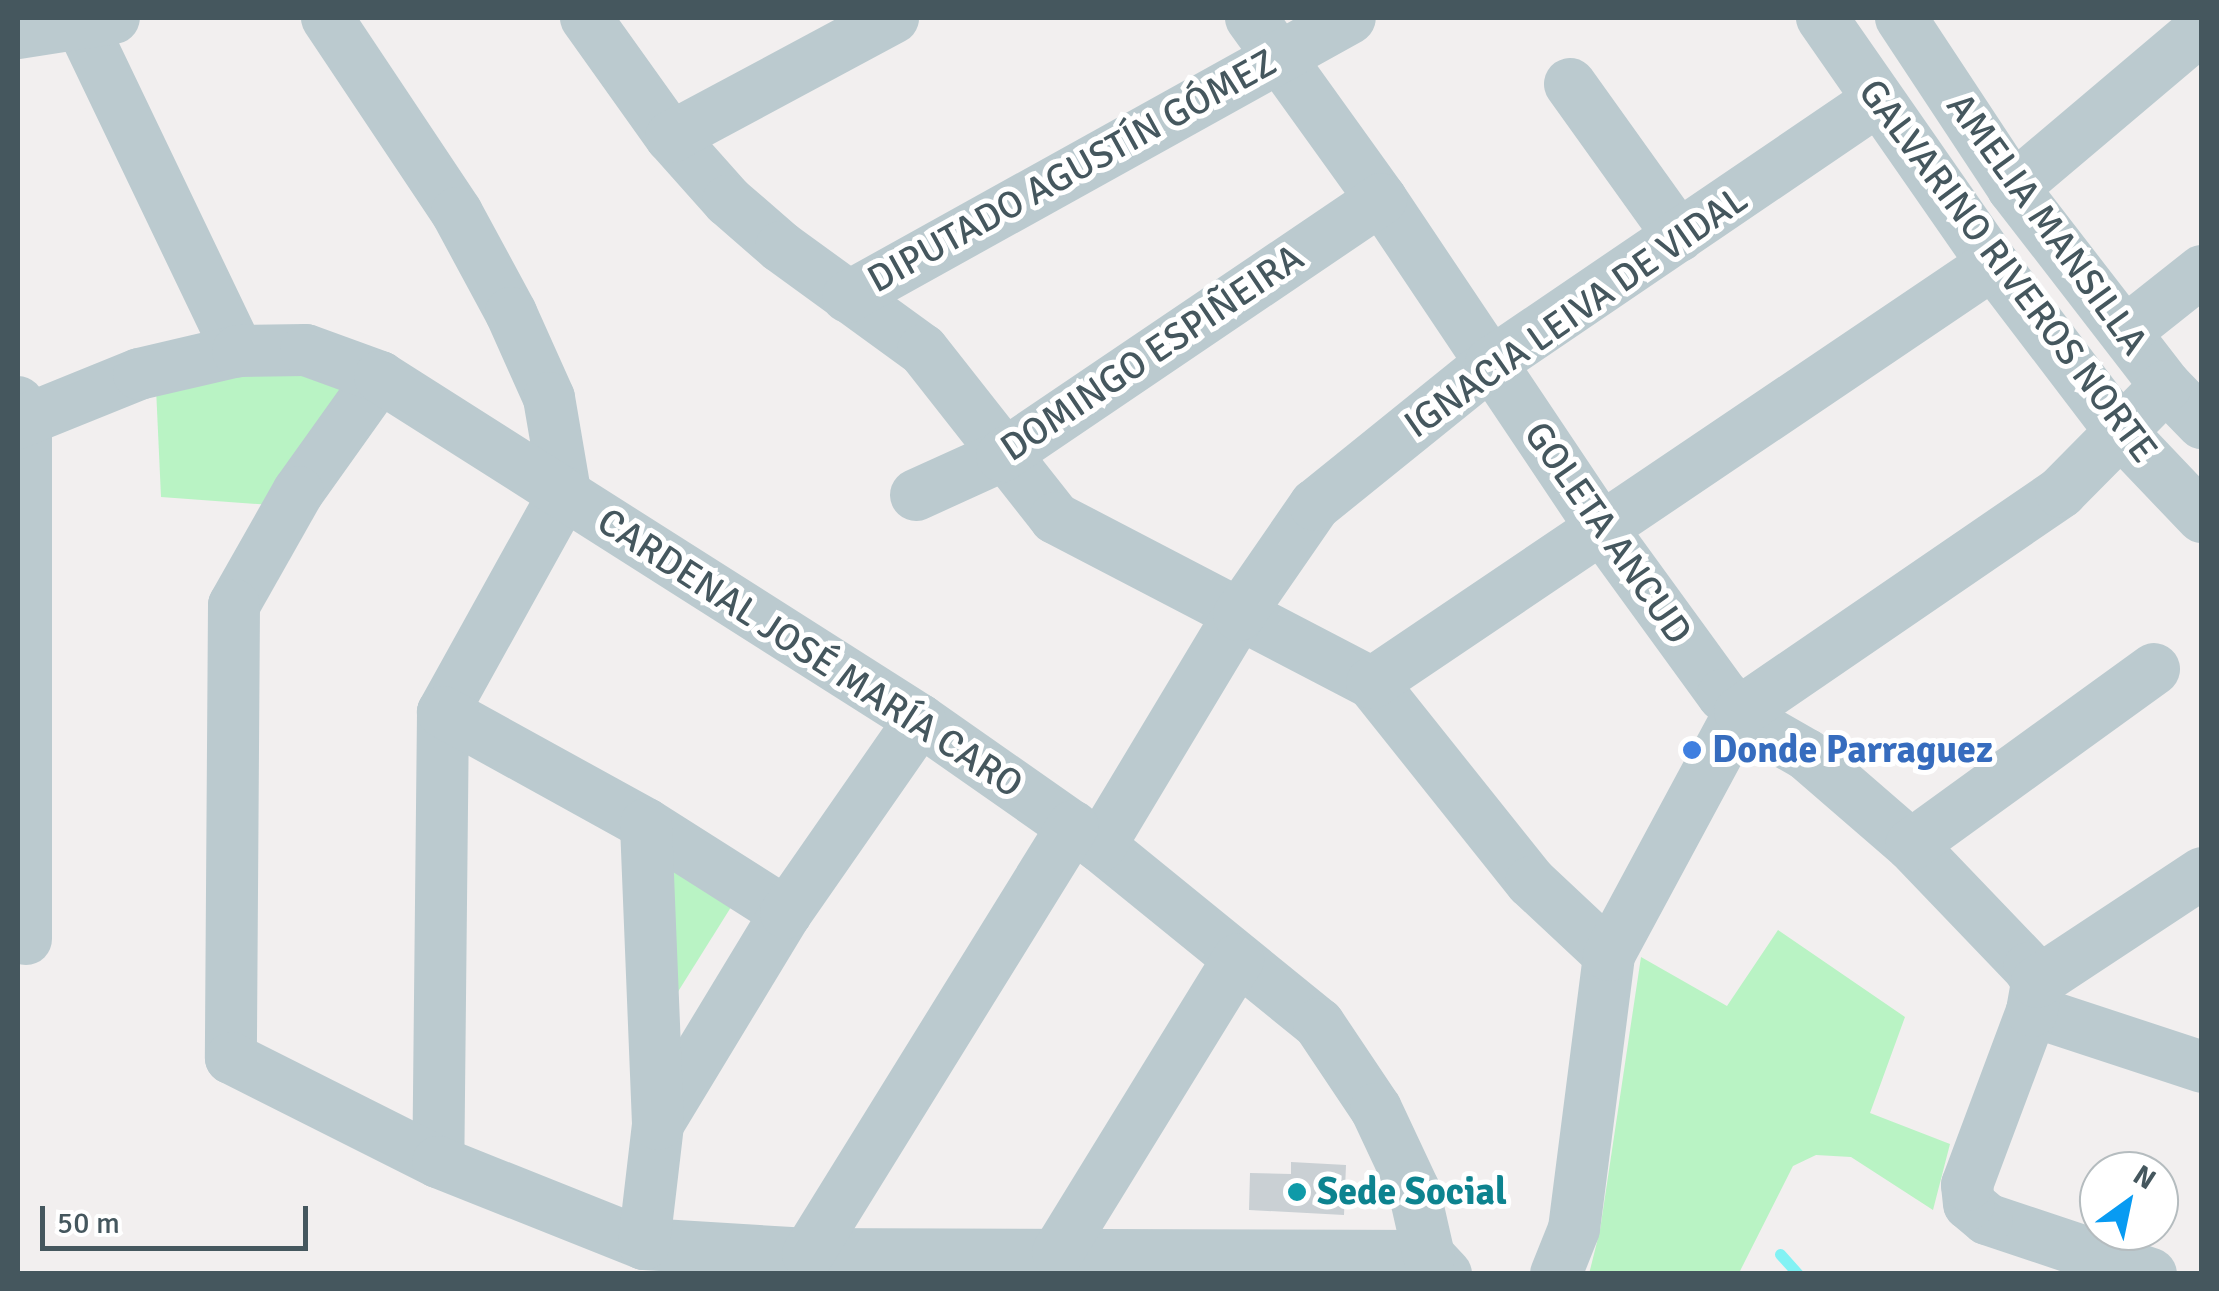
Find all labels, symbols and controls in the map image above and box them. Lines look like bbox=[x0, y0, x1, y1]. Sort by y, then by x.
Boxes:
street label: DIPUTADO AGUSTÍN GÓMEZ bbox=[860, 40, 1284, 302]
street label: GALVARINO RIVEROS NORTE bbox=[1849, 71, 2167, 471]
street label: AMELIA MANSILLA bbox=[1937, 84, 2157, 364]
street label: IGNACIA LEIVA DE VIDAL bbox=[1396, 176, 1756, 448]
street label: DOMINGO ESPIÑEIRA bbox=[992, 235, 1312, 471]
street label: GOLETA ANCUD bbox=[1515, 413, 1701, 653]
street label: CARDENAL JOSÉ MARÍA CARO bbox=[589, 498, 1031, 808]
place label: Donde Parraguez bbox=[1712, 727, 1993, 773]
marker: Donde Parraguez bbox=[1681, 739, 1703, 761]
north arrow bbox=[2079, 1151, 2179, 1251]
text: N bbox=[2127, 1158, 2162, 1197]
place label: Sede Social bbox=[1317, 1169, 1507, 1215]
marker: Sede Social bbox=[1286, 1181, 1308, 1203]
scale bar bbox=[45, 1186, 312, 1248]
text: 50 m bbox=[57, 1205, 120, 1242]

